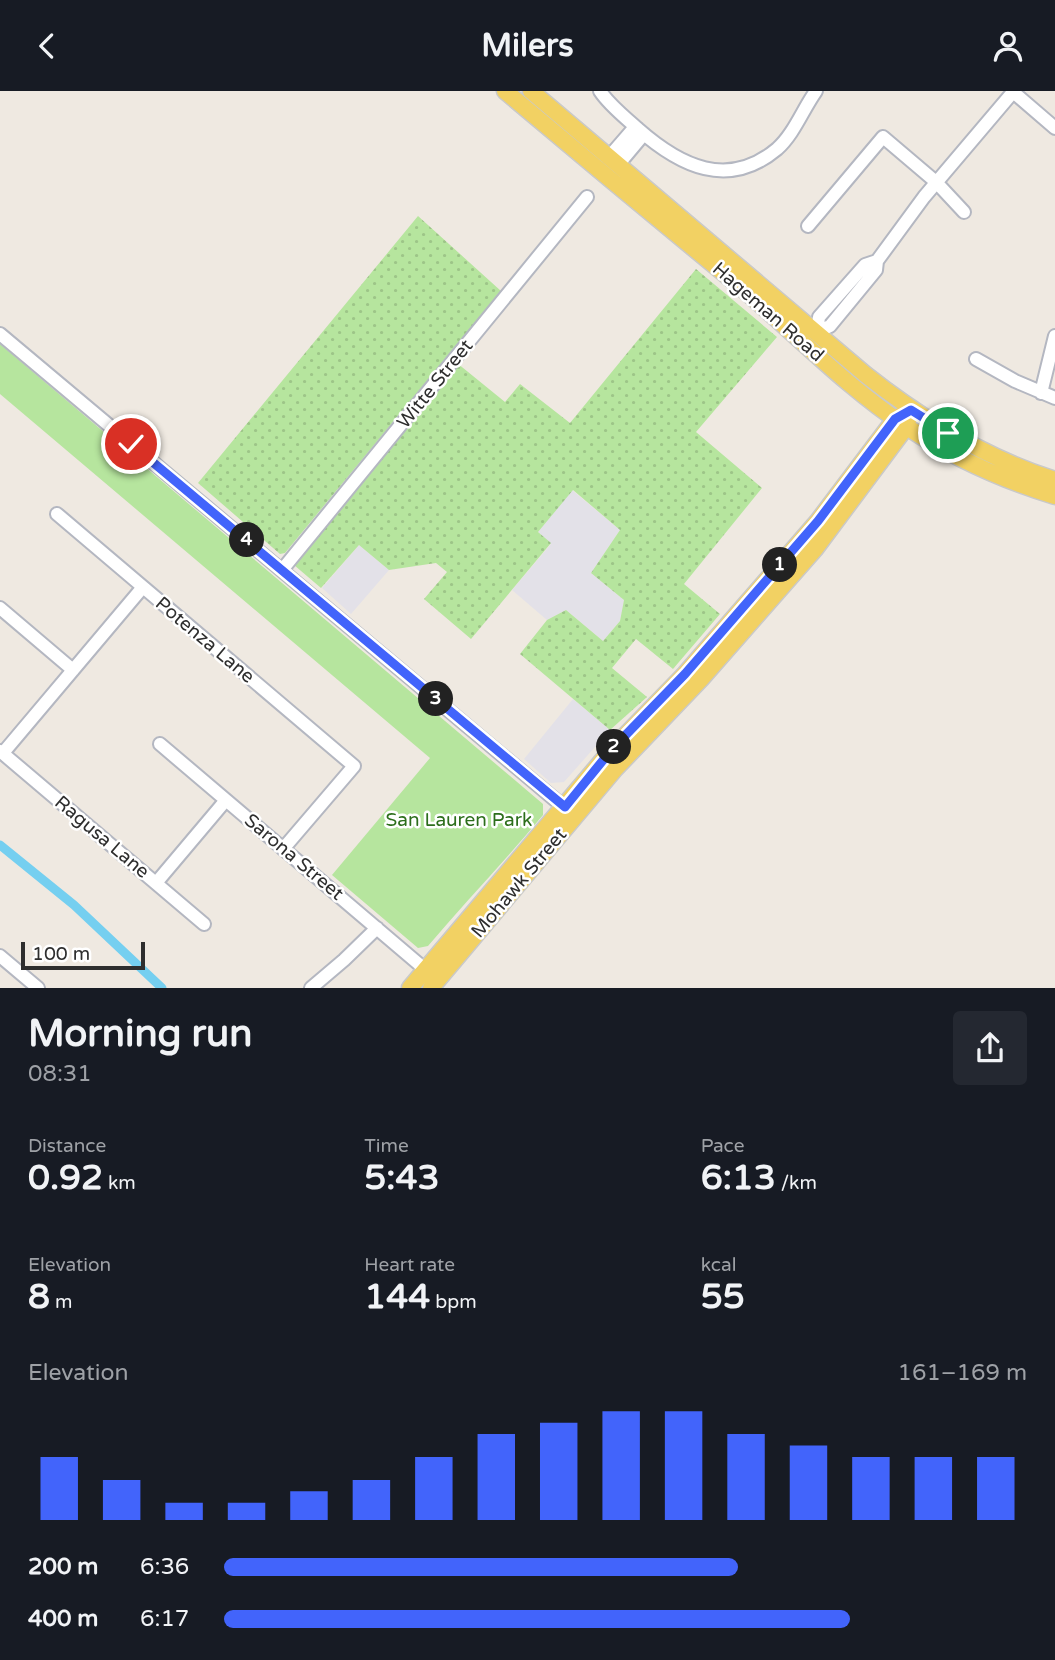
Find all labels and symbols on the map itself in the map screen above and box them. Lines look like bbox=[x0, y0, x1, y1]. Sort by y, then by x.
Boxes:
street label: Hageman Road bbox=[708, 258, 828, 366]
street label: Witte Street bbox=[392, 335, 478, 433]
pin bbox=[918, 403, 978, 463]
pin bbox=[101, 414, 161, 474]
pin: 4 bbox=[230, 523, 264, 557]
pin: 1 bbox=[762, 547, 798, 582]
street label: Potenza Lane bbox=[151, 592, 259, 688]
pin: 3 bbox=[418, 681, 453, 717]
pin: 2 bbox=[596, 729, 632, 765]
street label: Ragusa Lane bbox=[50, 791, 154, 883]
street label: Sarona Street bbox=[240, 809, 348, 905]
park label: San Lauren Park bbox=[386, 809, 532, 831]
street label: Mohawk Street bbox=[467, 824, 571, 942]
scale bar bbox=[21, 939, 145, 971]

